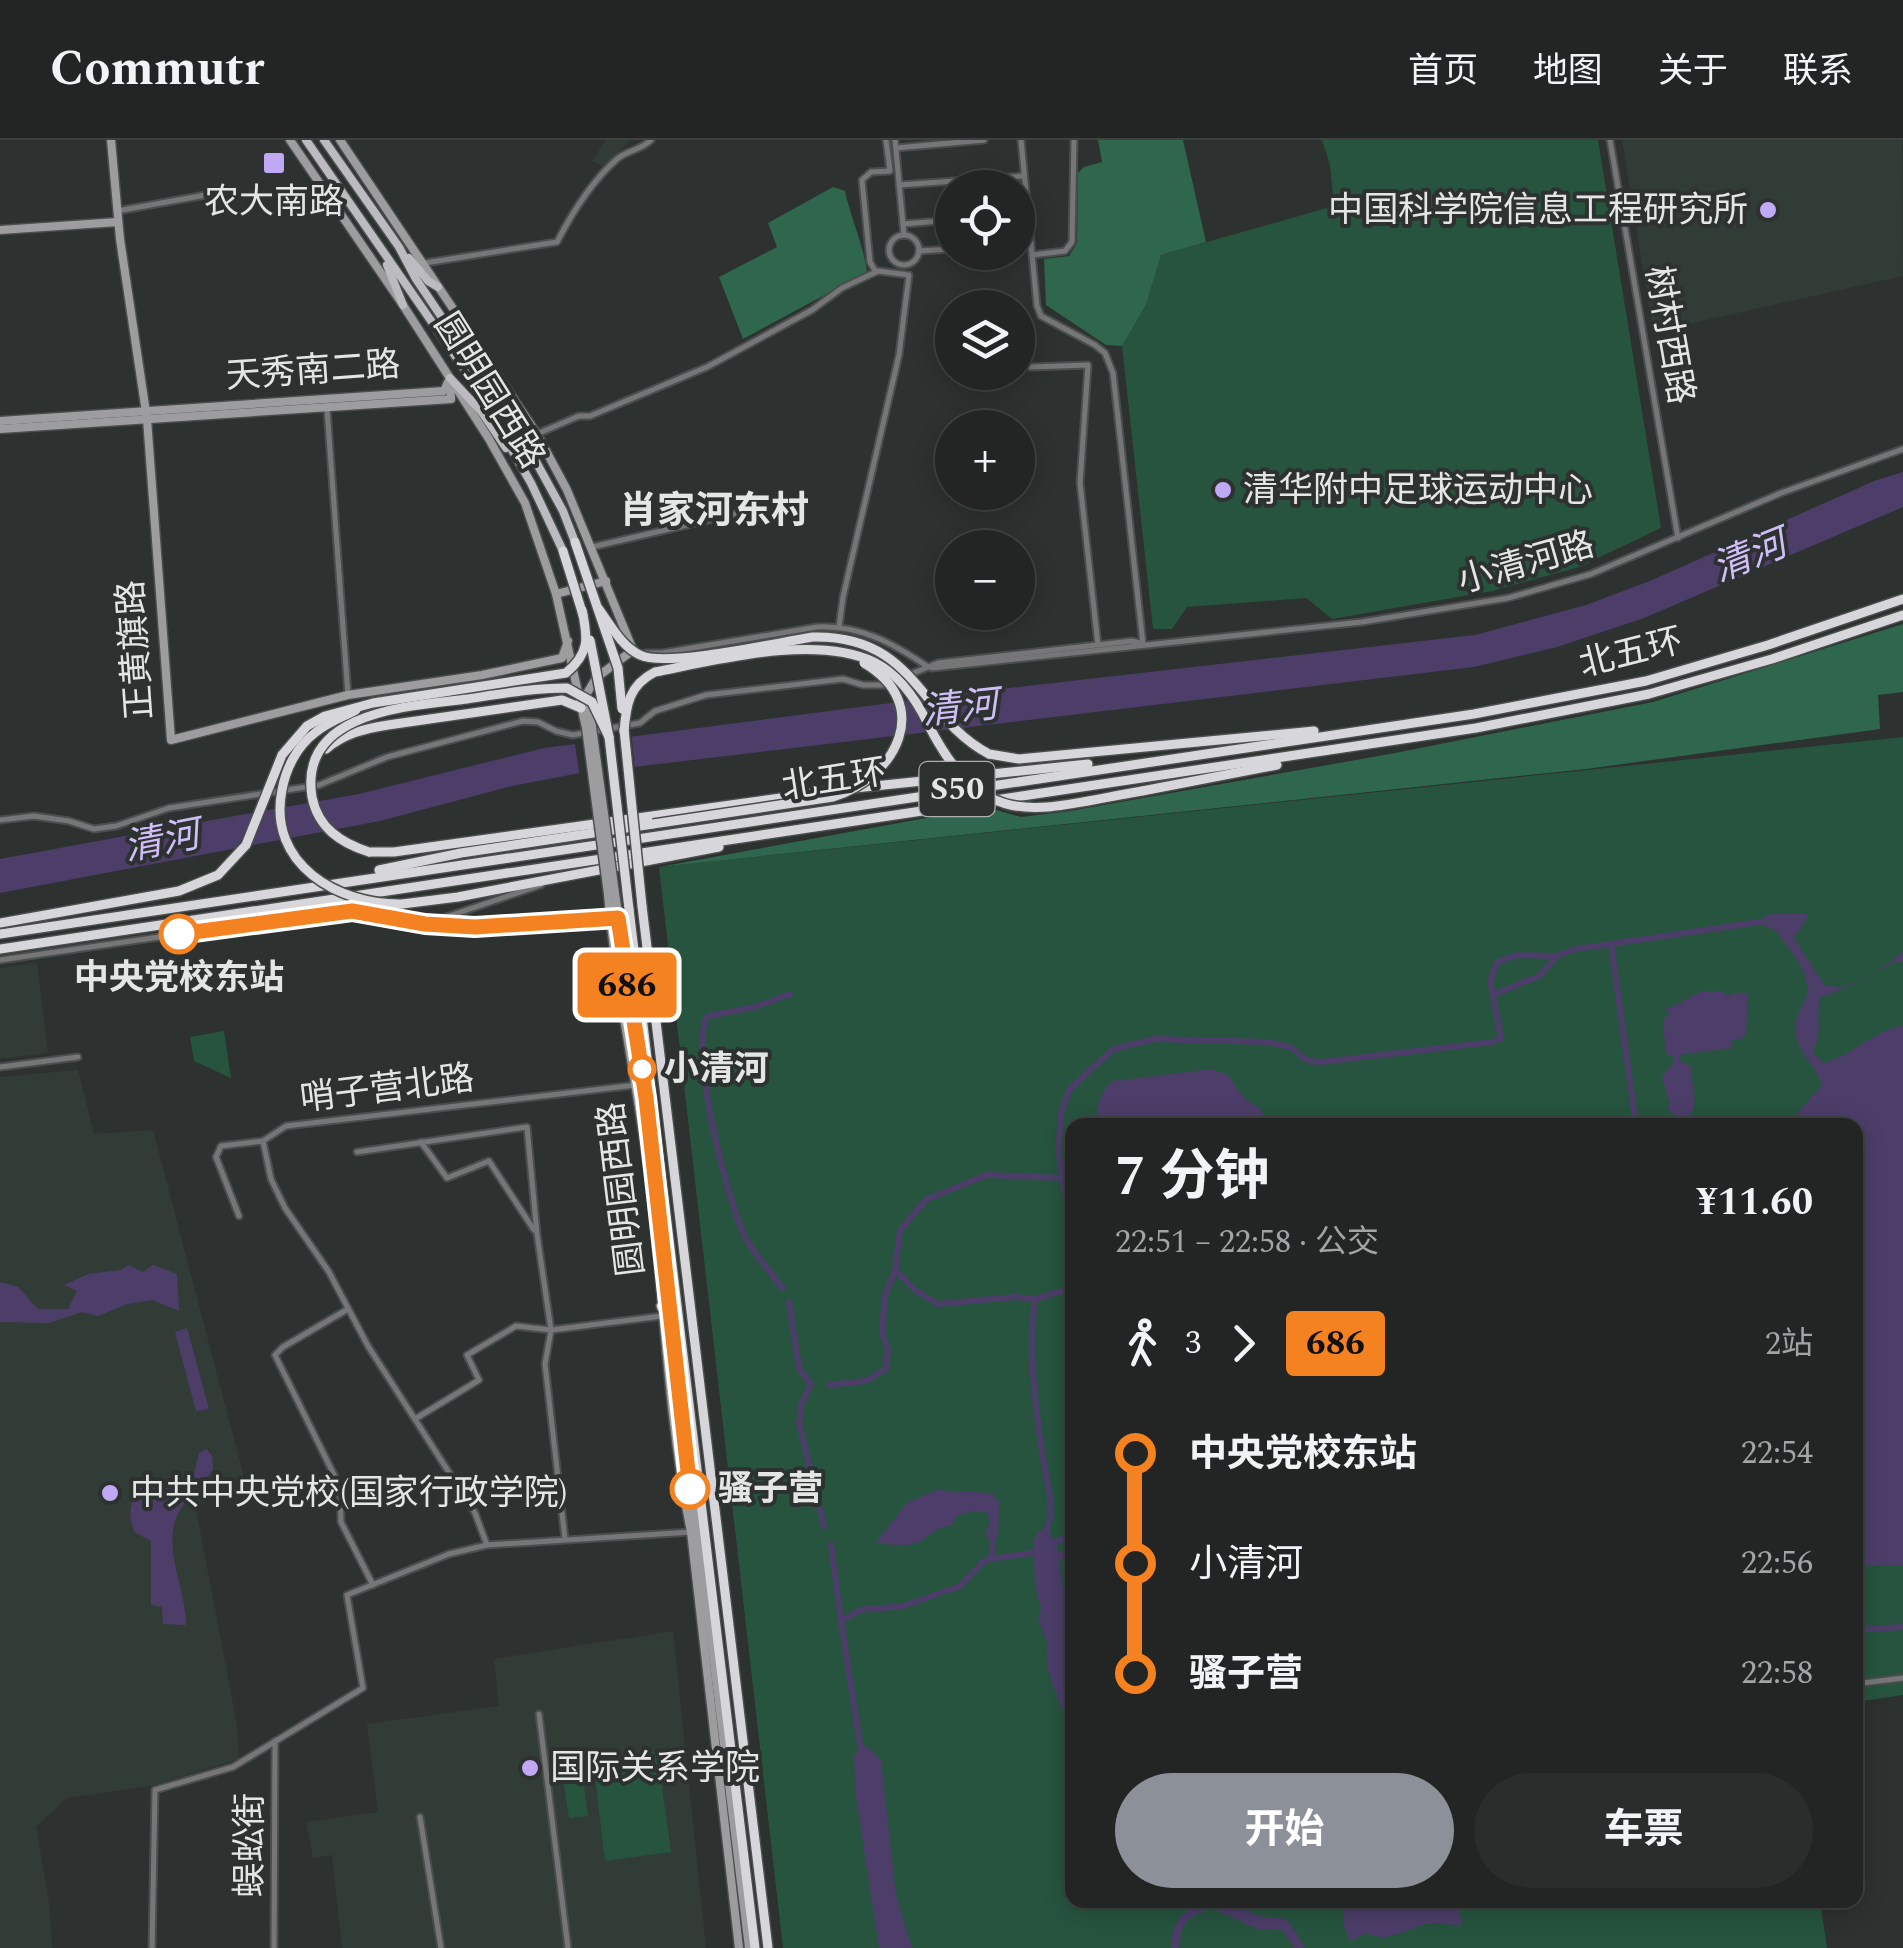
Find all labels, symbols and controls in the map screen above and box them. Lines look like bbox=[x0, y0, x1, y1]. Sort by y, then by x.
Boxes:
text: Commutr bbox=[50, 33, 264, 106]
text: 首页 bbox=[1408, 45, 1478, 98]
text: 地图 bbox=[1533, 45, 1603, 98]
text: 关于 bbox=[1658, 45, 1728, 98]
text: 联系 bbox=[1783, 45, 1853, 98]
marker: 农大南路 bbox=[261, 150, 287, 176]
map controls bbox=[935, 170, 1035, 630]
button: locate bbox=[935, 170, 1035, 270]
place label: 农大南路 bbox=[204, 176, 344, 229]
place label: 中国科学院信息工程研究所 bbox=[1328, 184, 1748, 237]
marker: 中国科学院信息工程研究所 bbox=[1757, 199, 1779, 221]
street label: 树村西路 bbox=[1631, 261, 1707, 409]
button: layers bbox=[935, 290, 1035, 390]
street label: 圆明园西路 bbox=[420, 303, 558, 479]
street label: 天秀南二路 bbox=[224, 338, 402, 404]
button: + bbox=[935, 410, 1035, 510]
place label: 清华附中足球运动中心 bbox=[1243, 464, 1593, 517]
marker: 清华附中足球运动中心 bbox=[1212, 479, 1234, 501]
district label: 肖家河东村 bbox=[619, 483, 809, 541]
water label: 清河 bbox=[1704, 513, 1803, 598]
street label: 小清河路 bbox=[1451, 518, 1601, 608]
button: − bbox=[935, 530, 1035, 630]
street label: 正黄旗路 bbox=[105, 578, 167, 722]
street label: 北五环 bbox=[1574, 615, 1688, 691]
water label: 清河 bbox=[919, 675, 1008, 742]
street label: 北五环 bbox=[778, 746, 890, 814]
road number: S50 bbox=[920, 762, 994, 816]
water label: 清河 bbox=[119, 805, 212, 878]
marker: 中央党校东站 bbox=[160, 915, 198, 953]
place label: 中央党校东站 bbox=[74, 952, 284, 1005]
line badge: 686 bbox=[570, 952, 684, 1018]
text: 686 bbox=[598, 959, 656, 1012]
place label: 小清河 bbox=[664, 1043, 769, 1096]
street label: 哨子营北路 bbox=[297, 1052, 477, 1126]
marker: 小清河 bbox=[629, 1056, 655, 1082]
street label: 圆明园西路 bbox=[585, 1099, 659, 1279]
text: 7 分钟 bbox=[1115, 1136, 1270, 1219]
text: ¥11.60 bbox=[1696, 1174, 1813, 1232]
text: 22:51 – 22:58 · 公交 bbox=[1115, 1218, 1379, 1267]
icon: walk bbox=[1115, 1316, 1170, 1371]
icon: forward bbox=[1216, 1316, 1271, 1371]
text: 686 bbox=[1306, 1317, 1365, 1370]
text: 3 bbox=[1185, 1319, 1201, 1368]
text: 2站 bbox=[1765, 1320, 1813, 1369]
text: 中央党校东站 bbox=[1189, 1426, 1417, 1484]
text: 22:54 bbox=[1741, 1429, 1813, 1478]
place label: 骚子营 bbox=[718, 1463, 823, 1516]
place label: 中共中央党校(国家行政学院) bbox=[130, 1467, 568, 1520]
marker: 骚子营 bbox=[671, 1470, 709, 1508]
marker: 中共中央党校(国家行政学院) bbox=[99, 1482, 121, 1504]
text: 小清河 bbox=[1189, 1536, 1303, 1594]
text: 22:56 bbox=[1741, 1539, 1813, 1588]
text: 骚子营 bbox=[1189, 1646, 1303, 1704]
text: 22:58 bbox=[1741, 1649, 1813, 1698]
place label: 国际关系学院 bbox=[550, 1742, 760, 1795]
marker: 国际关系学院 bbox=[519, 1757, 541, 1779]
button: 开始 bbox=[1115, 1773, 1454, 1888]
button: 车票 bbox=[1474, 1773, 1813, 1888]
street label: 蜈蚣街 bbox=[224, 1792, 277, 1898]

